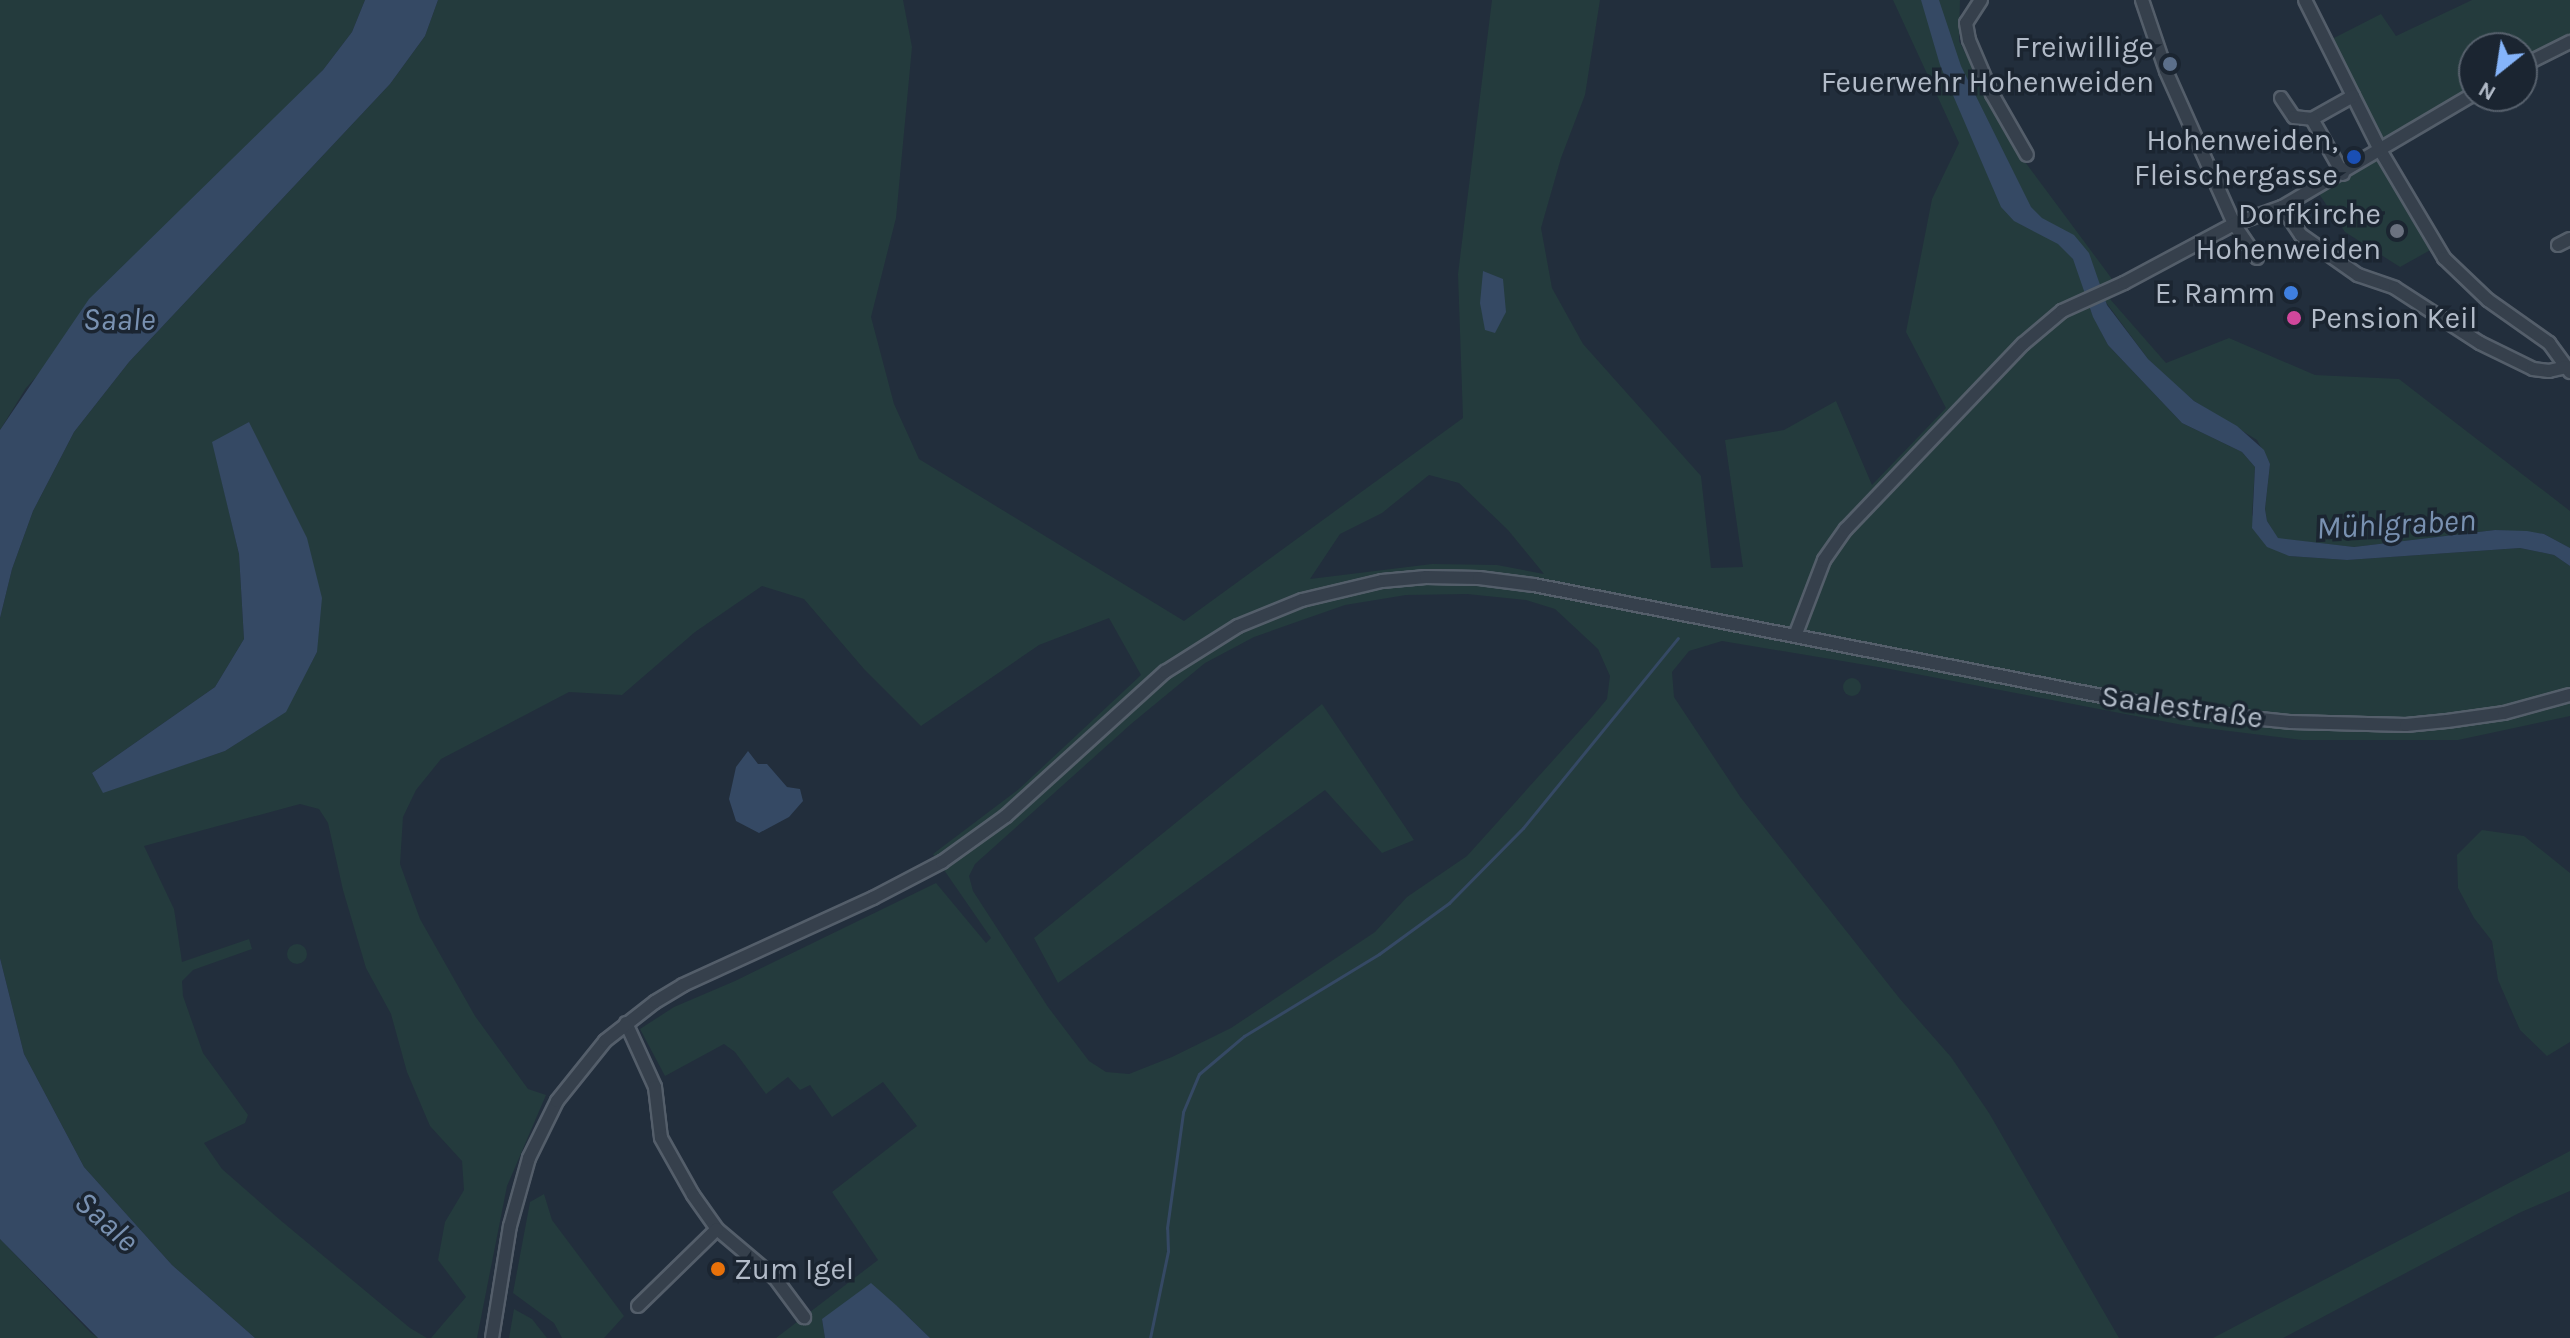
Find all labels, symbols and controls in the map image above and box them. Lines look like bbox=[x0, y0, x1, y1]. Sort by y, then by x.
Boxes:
place label: Freiwillige Feuerwehr Hohenweiden bbox=[1821, 29, 2154, 100]
north arrow bbox=[2458, 32, 2538, 112]
marker: Freiwillige Feuerwehr Hohenweiden bbox=[2161, 55, 2179, 73]
text: N bbox=[2474, 76, 2500, 106]
place label: Hohenweiden, Fleischergasse bbox=[2134, 122, 2338, 192]
marker: Hohenweiden, Fleischergasse bbox=[2345, 148, 2363, 166]
place label: Dorfkirche Hohenweiden bbox=[2196, 196, 2381, 266]
marker: Dorfkirche Hohenweiden bbox=[2388, 222, 2406, 240]
place label: E. Ramm bbox=[2155, 275, 2275, 311]
marker: E. Ramm bbox=[2282, 284, 2300, 302]
place label: Pension Keil bbox=[2310, 300, 2477, 336]
water label: Saale bbox=[83, 301, 155, 339]
marker: Pension Keil bbox=[2285, 309, 2303, 327]
water label: Mühlgraben bbox=[2315, 502, 2477, 548]
street label: Saalestraße bbox=[2099, 678, 2265, 736]
water label: Saale bbox=[66, 1183, 146, 1261]
place label: Zum Igel bbox=[734, 1251, 854, 1287]
marker: Zum Igel bbox=[709, 1260, 727, 1278]

